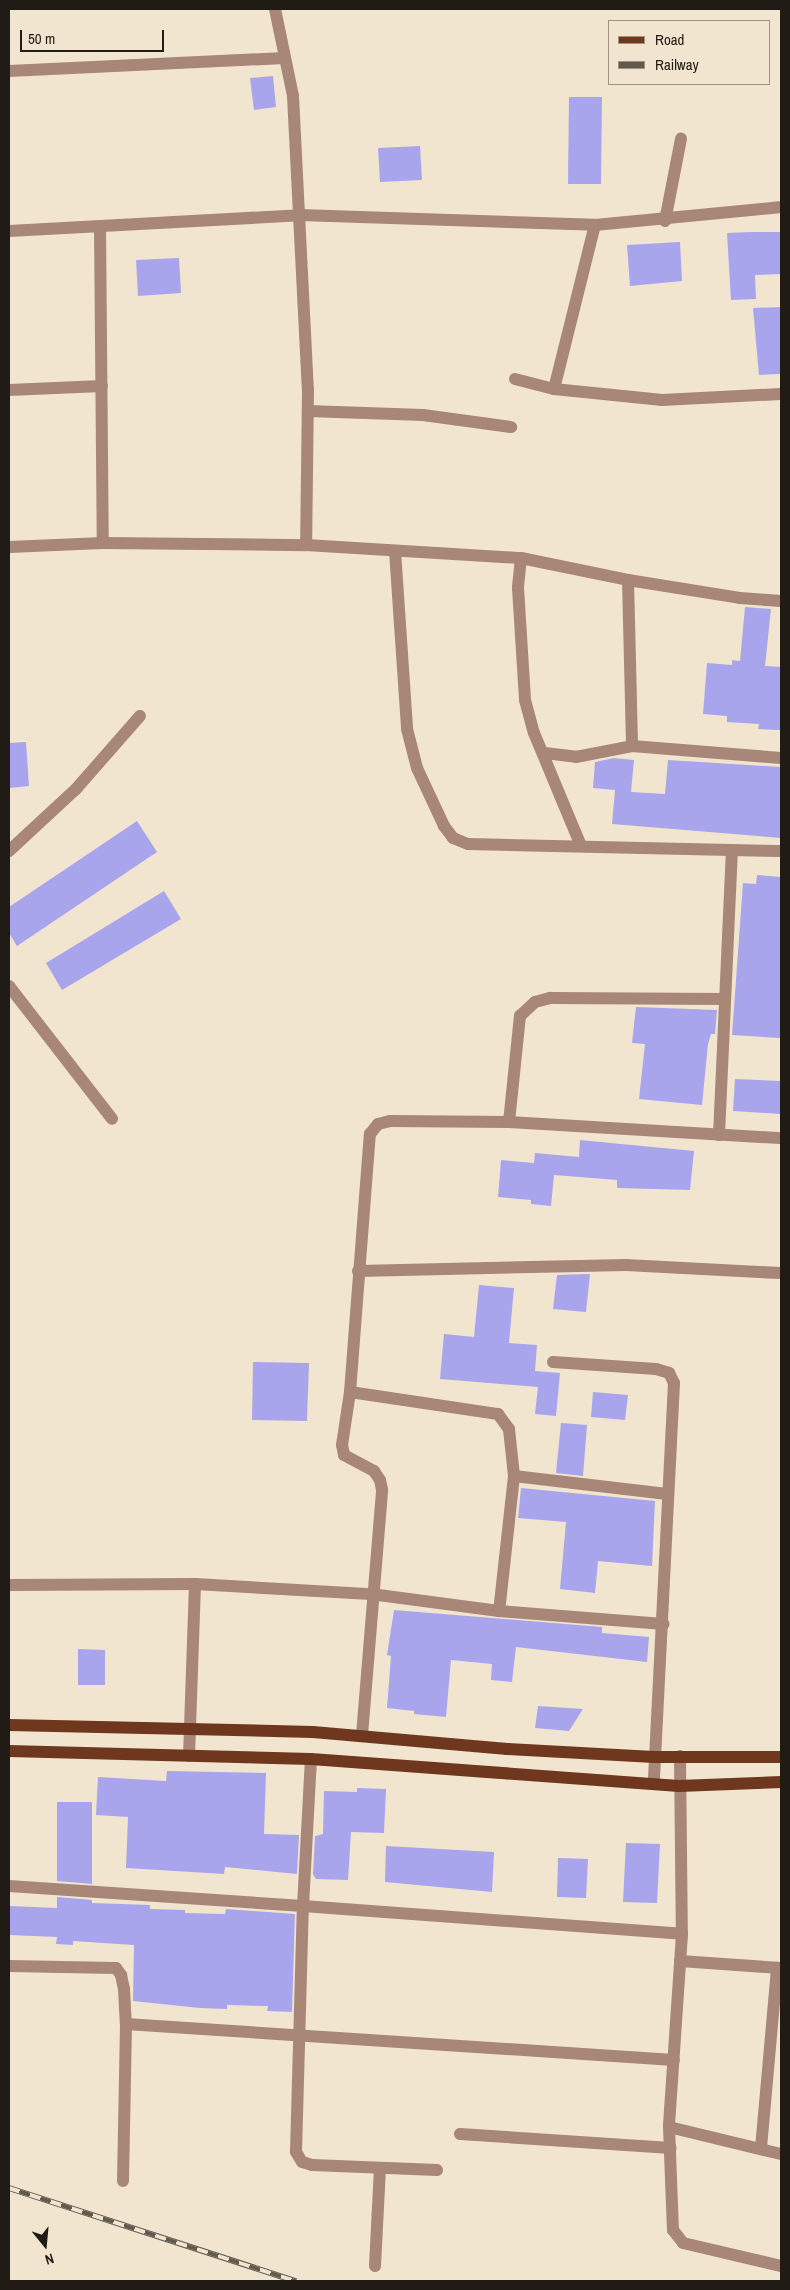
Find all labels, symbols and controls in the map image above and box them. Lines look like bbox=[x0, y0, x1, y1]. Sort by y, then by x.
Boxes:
scale bar bbox=[22, 20, 166, 52]
legend bbox=[608, 20, 770, 85]
text: 50 m bbox=[28, 28, 55, 49]
text: Road bbox=[655, 29, 684, 50]
text: Railway bbox=[655, 54, 699, 75]
north arrow bbox=[20, 2220, 70, 2270]
text: N bbox=[43, 2250, 56, 2269]

